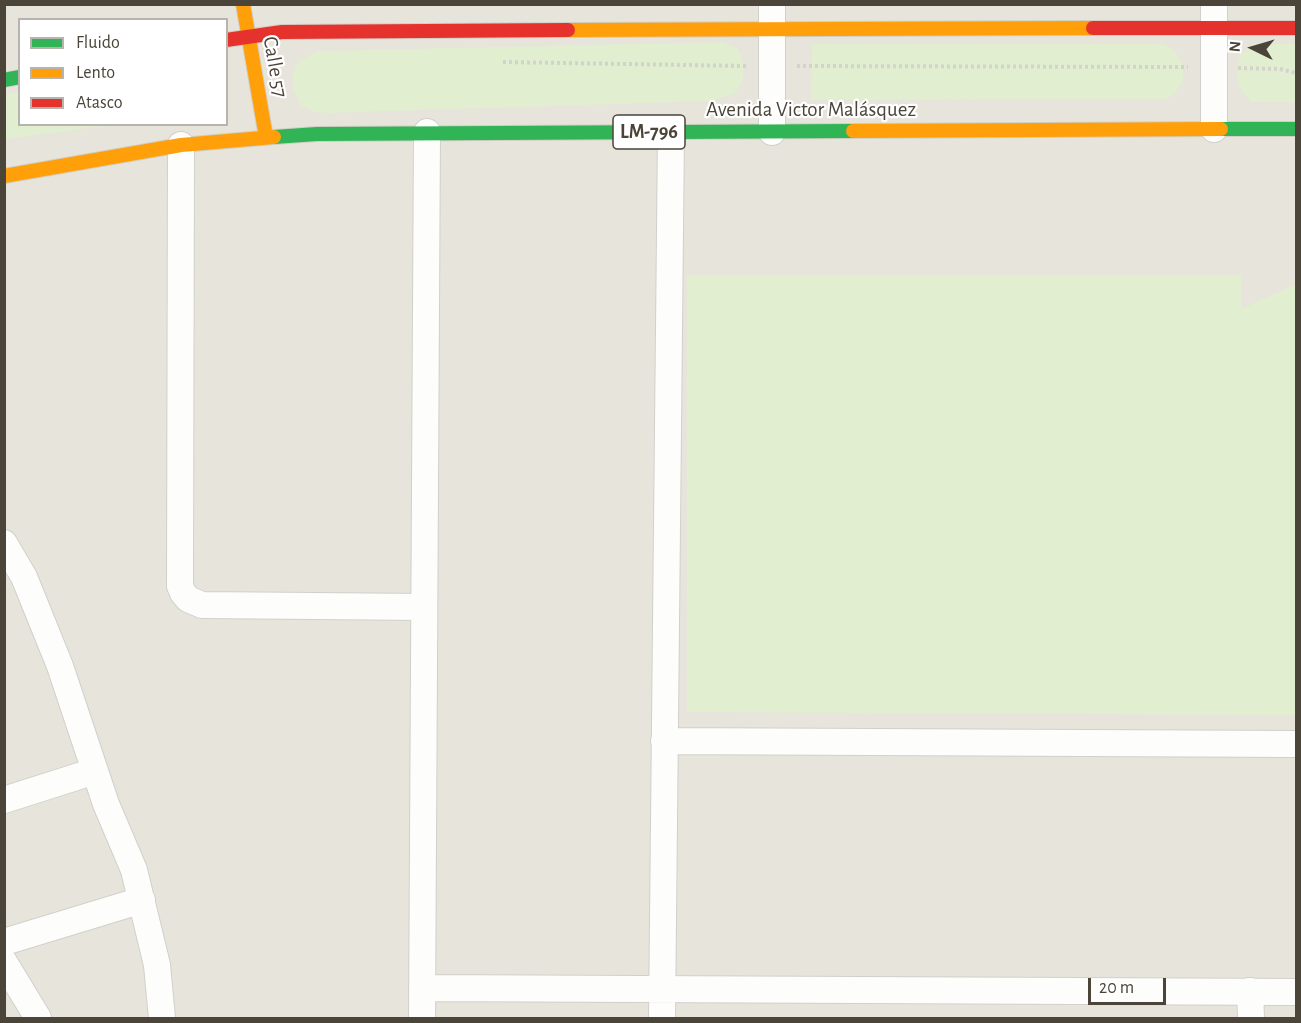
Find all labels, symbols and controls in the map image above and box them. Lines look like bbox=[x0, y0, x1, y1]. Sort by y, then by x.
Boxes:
legend bbox=[18, 18, 228, 126]
north arrow bbox=[1223, 18, 1283, 78]
text: Fluido bbox=[76, 34, 120, 52]
street label: Calle 57 bbox=[257, 34, 293, 100]
text: N bbox=[1227, 40, 1244, 53]
text: Lento bbox=[76, 64, 115, 82]
text: Atasco bbox=[76, 94, 123, 112]
street label: Avenida Victor Malásquez bbox=[706, 97, 916, 123]
road number: LM-796 bbox=[613, 115, 685, 149]
scale bar bbox=[1091, 966, 1169, 1004]
text: 20 m bbox=[1099, 979, 1134, 997]

